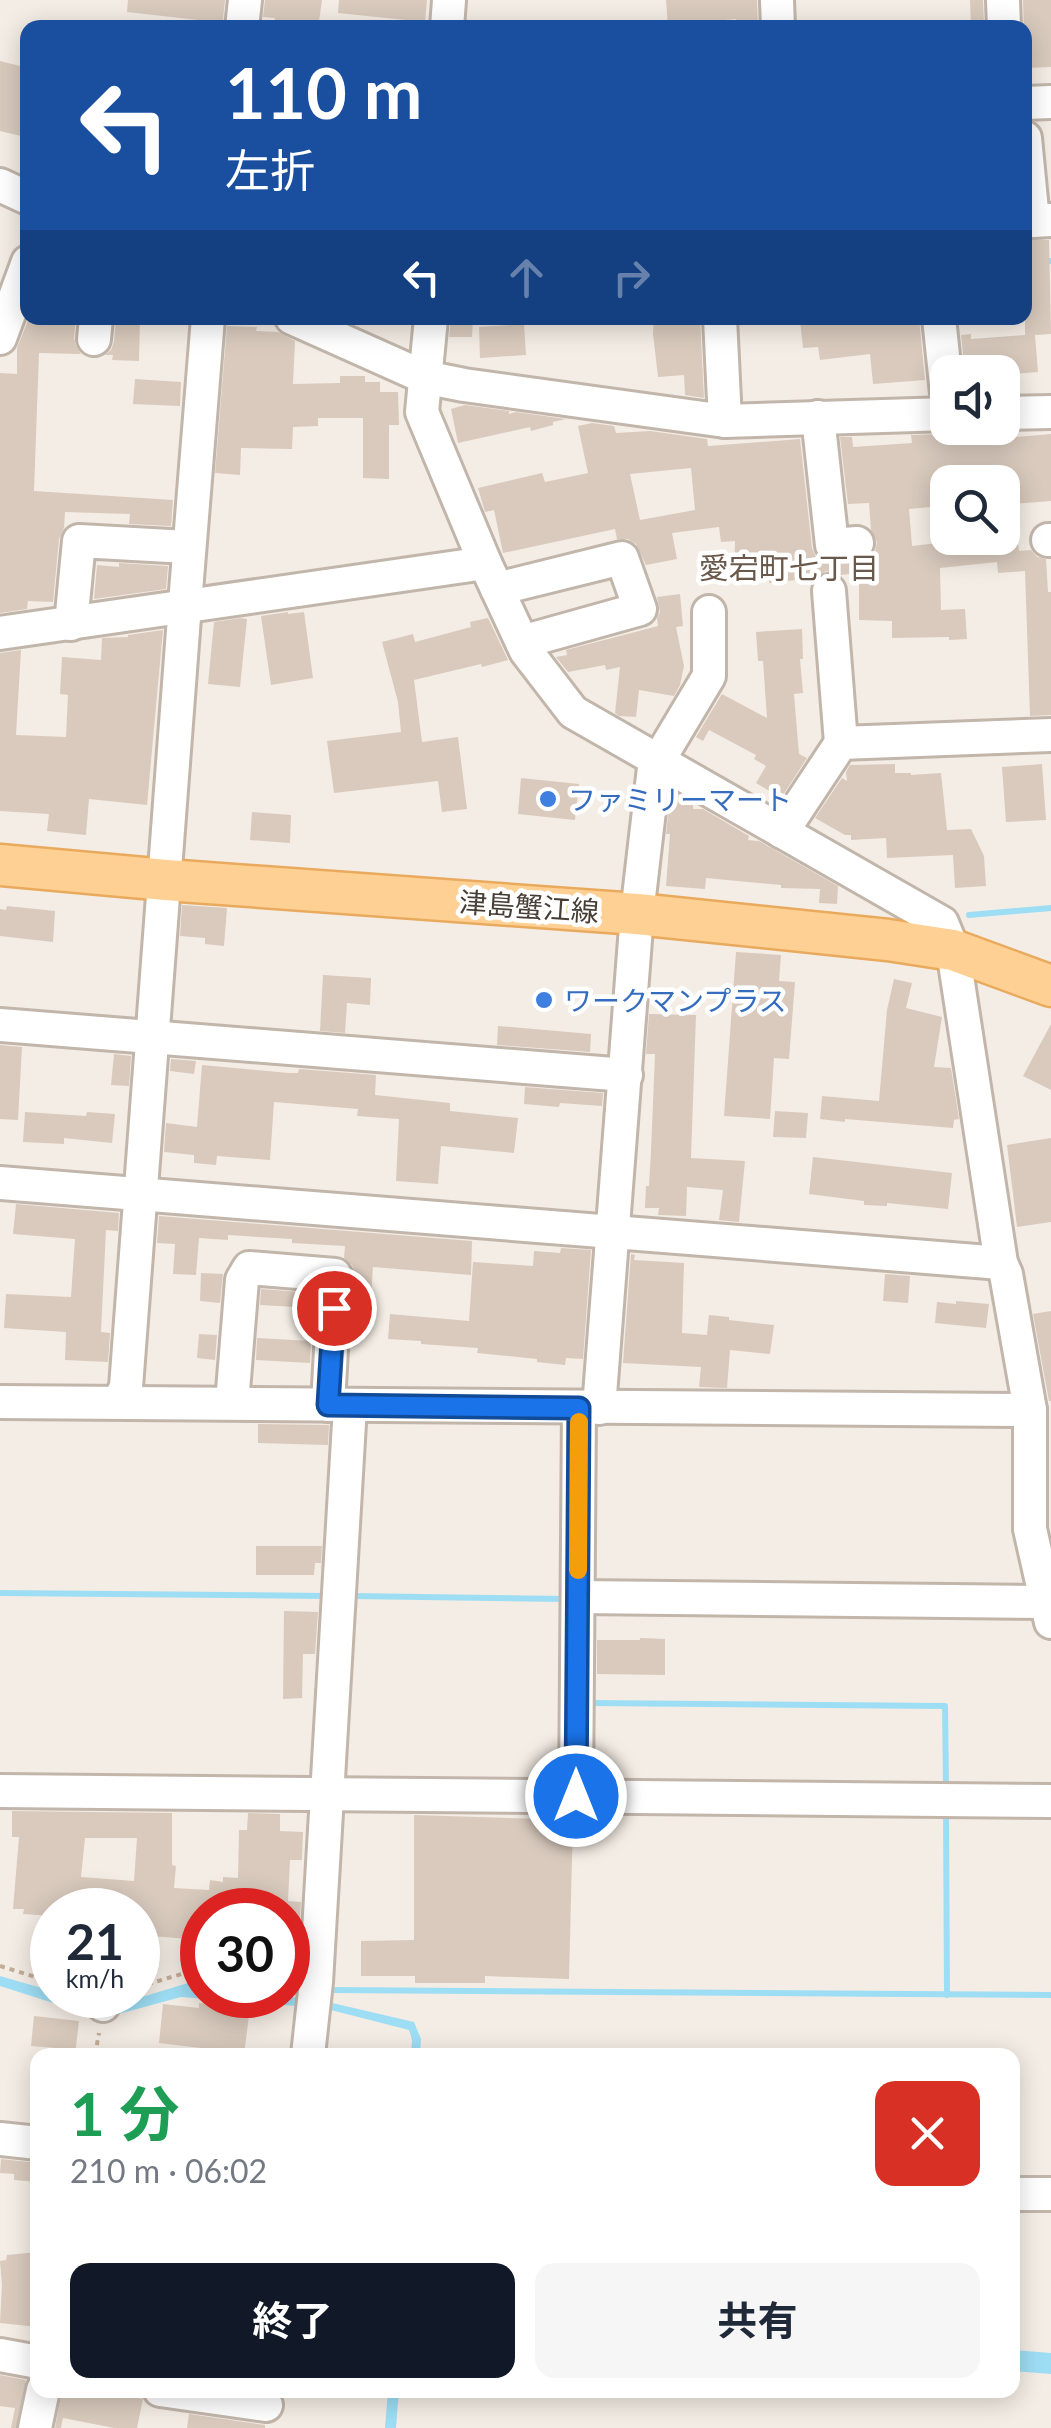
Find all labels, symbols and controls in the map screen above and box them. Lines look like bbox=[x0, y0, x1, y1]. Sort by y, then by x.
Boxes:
text: 110 m bbox=[225, 50, 422, 134]
icon: left bbox=[60, 60, 190, 190]
text: 左折 bbox=[225, 143, 315, 197]
icon: left bbox=[394, 250, 449, 305]
icon: ahead bbox=[499, 250, 554, 305]
icon: right bbox=[604, 250, 659, 305]
map controls bbox=[930, 355, 1020, 555]
button: sound bbox=[930, 355, 1020, 445]
button: search bbox=[930, 465, 1020, 555]
district label: 愛宕町七丁目 bbox=[699, 549, 879, 585]
place label: ファミリーマート bbox=[568, 782, 792, 816]
marker: ファミリーマート bbox=[537, 788, 559, 810]
street label: 津島蟹江線 bbox=[458, 884, 600, 928]
place label: ワークマンプラス bbox=[564, 983, 787, 1017]
marker: ワークマンプラス bbox=[533, 989, 555, 1011]
pin bbox=[292, 1266, 377, 1351]
icon: arrive bbox=[307, 1281, 362, 1336]
position arrow bbox=[524, 1744, 628, 1848]
speed limit sign: 30 bbox=[180, 1888, 310, 2018]
text: 21 bbox=[66, 1911, 124, 1971]
text: km/h bbox=[66, 1963, 124, 1993]
text: 1 分 bbox=[70, 2077, 179, 2149]
button: close bbox=[875, 2081, 980, 2186]
text: 210 m · 06:02 bbox=[70, 2151, 267, 2190]
button: 終了 bbox=[70, 2263, 515, 2378]
button: 共有 bbox=[535, 2263, 980, 2378]

